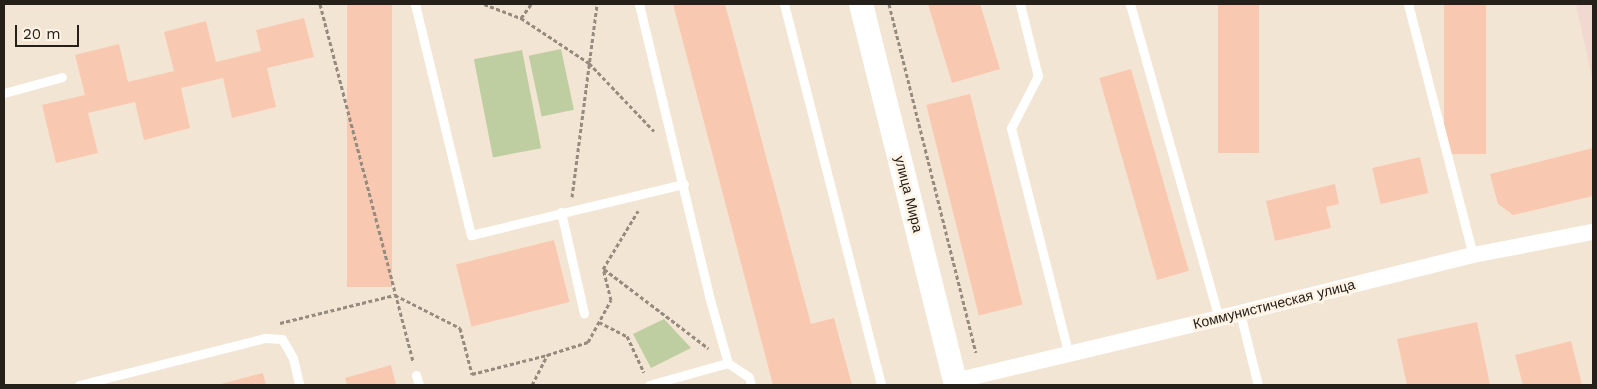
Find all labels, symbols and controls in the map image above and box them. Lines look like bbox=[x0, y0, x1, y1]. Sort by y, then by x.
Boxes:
scale bar bbox=[18, 15, 81, 47]
text: 20 m bbox=[23, 25, 61, 43]
street label: улица Мира bbox=[891, 154, 927, 234]
street label: Коммунистическая улица bbox=[1191, 276, 1357, 332]

